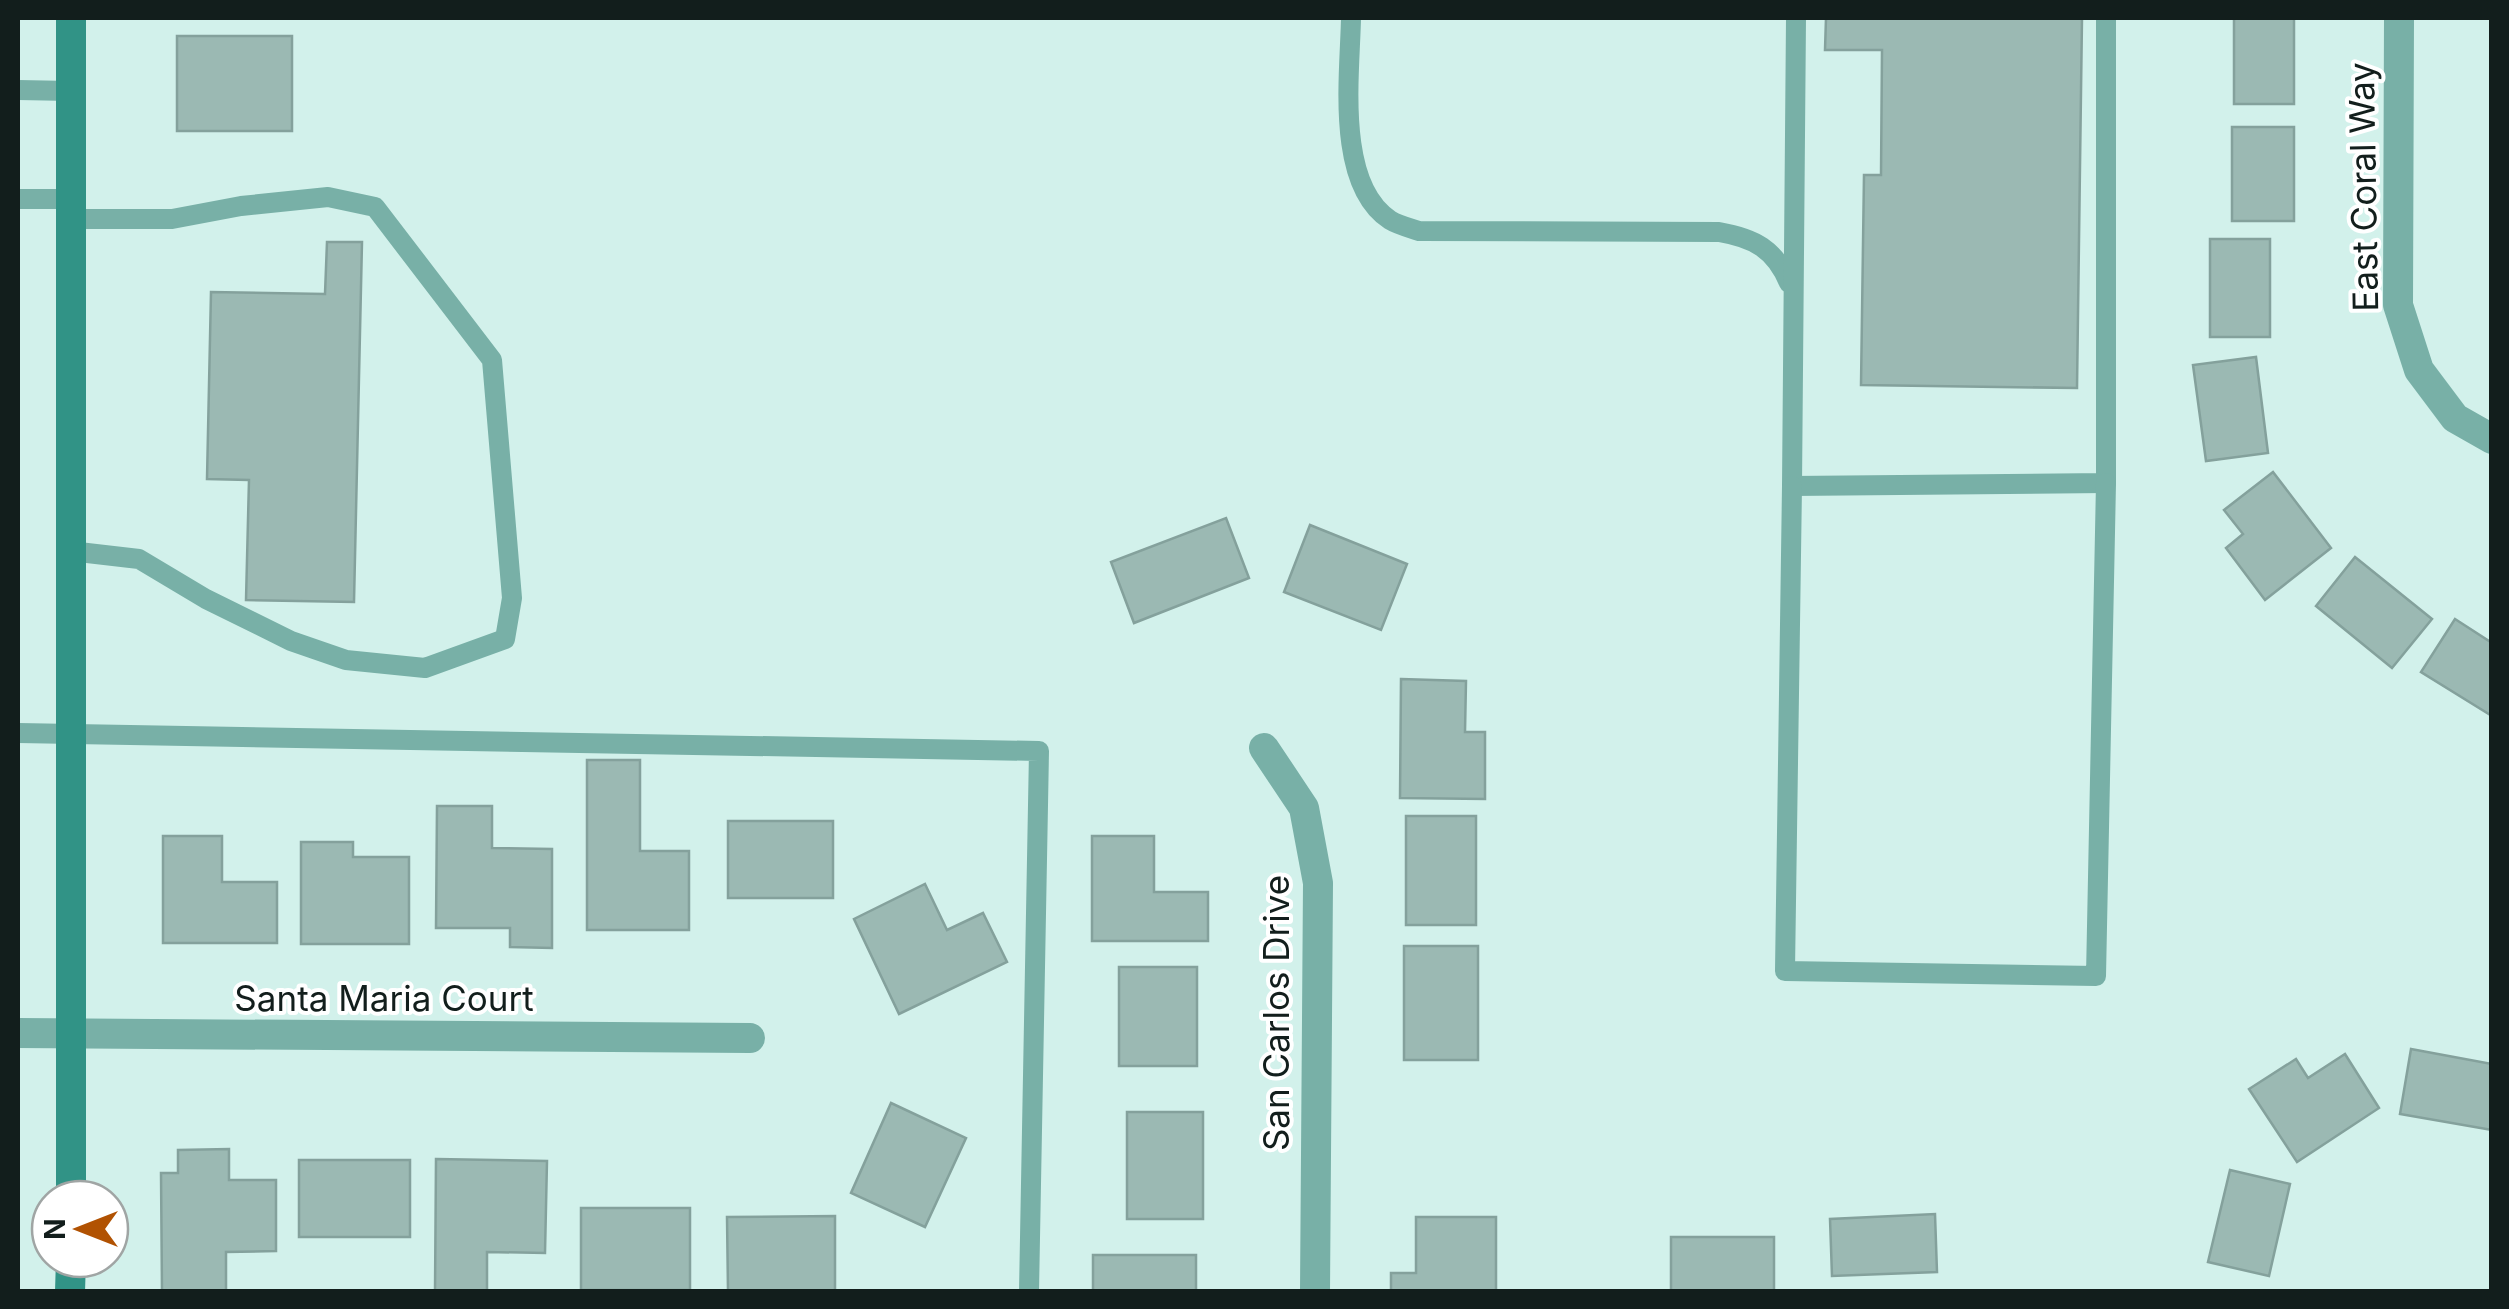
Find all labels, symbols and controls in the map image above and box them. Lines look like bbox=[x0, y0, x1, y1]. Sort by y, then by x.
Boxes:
street label: East Coral Way bbox=[2340, 62, 2386, 312]
street label: San Carlos Drive bbox=[1255, 875, 1297, 1151]
street label: Santa Maria Court bbox=[234, 977, 534, 1019]
north arrow bbox=[30, 1179, 130, 1279]
text: N bbox=[38, 1218, 72, 1240]

